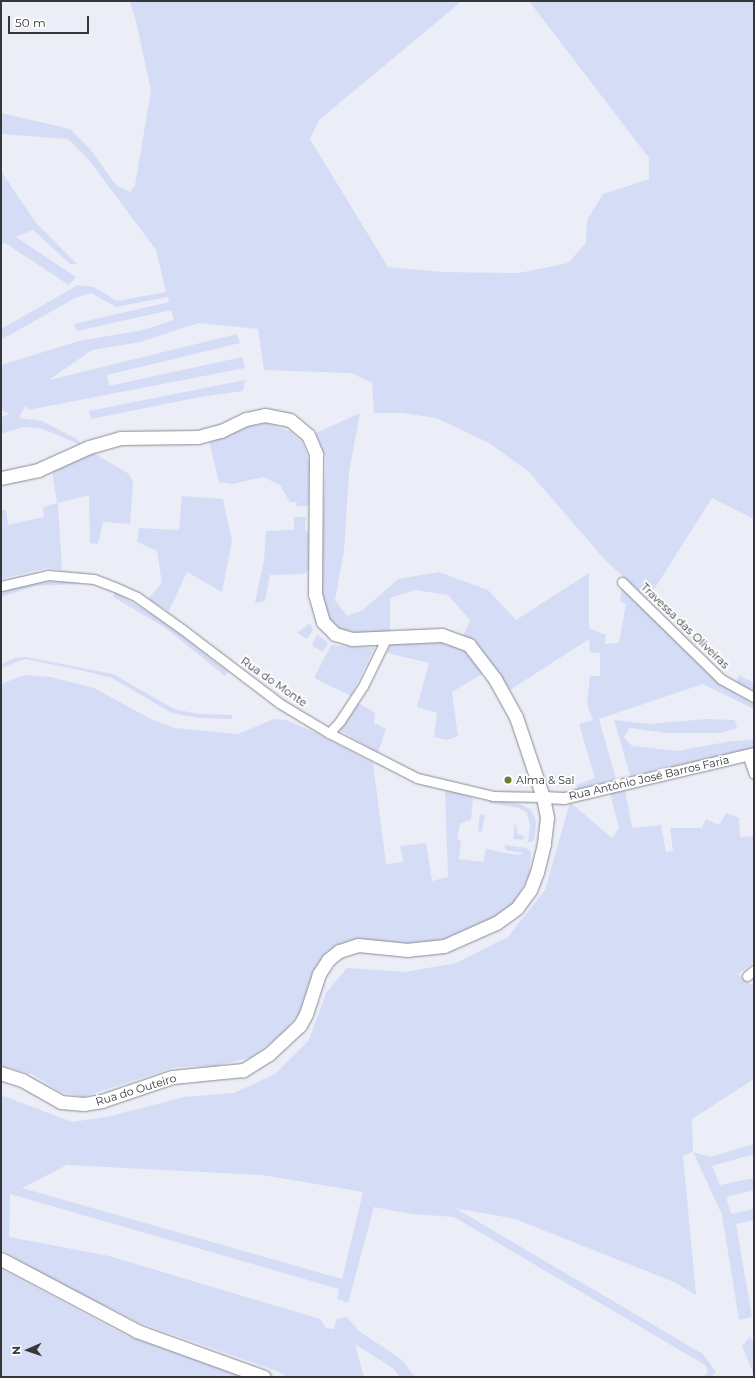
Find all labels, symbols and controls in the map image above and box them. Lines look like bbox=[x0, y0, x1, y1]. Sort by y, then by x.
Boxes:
scale bar bbox=[10, 8, 91, 34]
text: 50 m bbox=[15, 15, 46, 30]
street label: Travessa das Oliveiras bbox=[638, 580, 732, 672]
street label: Rua do Monte bbox=[238, 654, 310, 710]
street label: Rua António José Barros Faria bbox=[568, 753, 730, 803]
place label: Alma & Sal bbox=[516, 773, 574, 787]
marker: Alma & Sal bbox=[503, 775, 513, 785]
street label: Rua do Outeiro bbox=[94, 1071, 178, 1109]
north arrow bbox=[8, 1330, 48, 1370]
text: N bbox=[9, 1346, 23, 1355]

